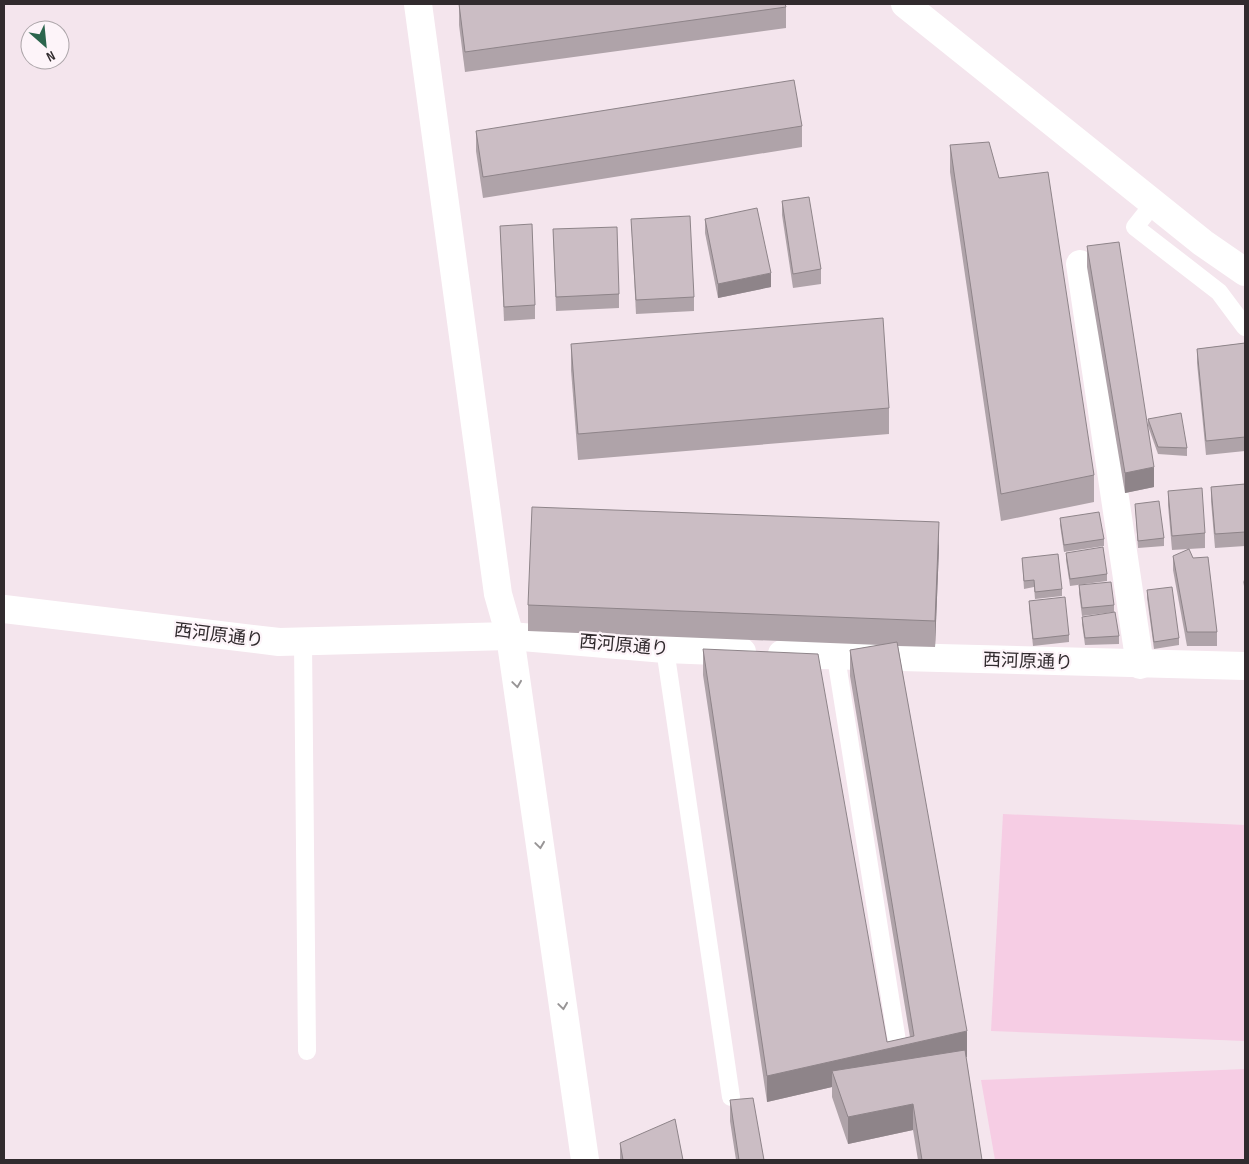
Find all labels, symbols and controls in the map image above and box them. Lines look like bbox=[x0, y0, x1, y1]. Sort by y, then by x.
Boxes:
north arrow bbox=[20, 20, 70, 70]
text: N bbox=[43, 47, 58, 65]
street label: 西河原通り bbox=[173, 620, 265, 651]
street label: 西河原通り bbox=[578, 631, 670, 660]
street label: 西河原通り bbox=[983, 649, 1073, 674]
one-way arrow bbox=[511, 680, 522, 688]
one-way arrow bbox=[534, 841, 545, 849]
one-way arrow bbox=[557, 1002, 568, 1010]

